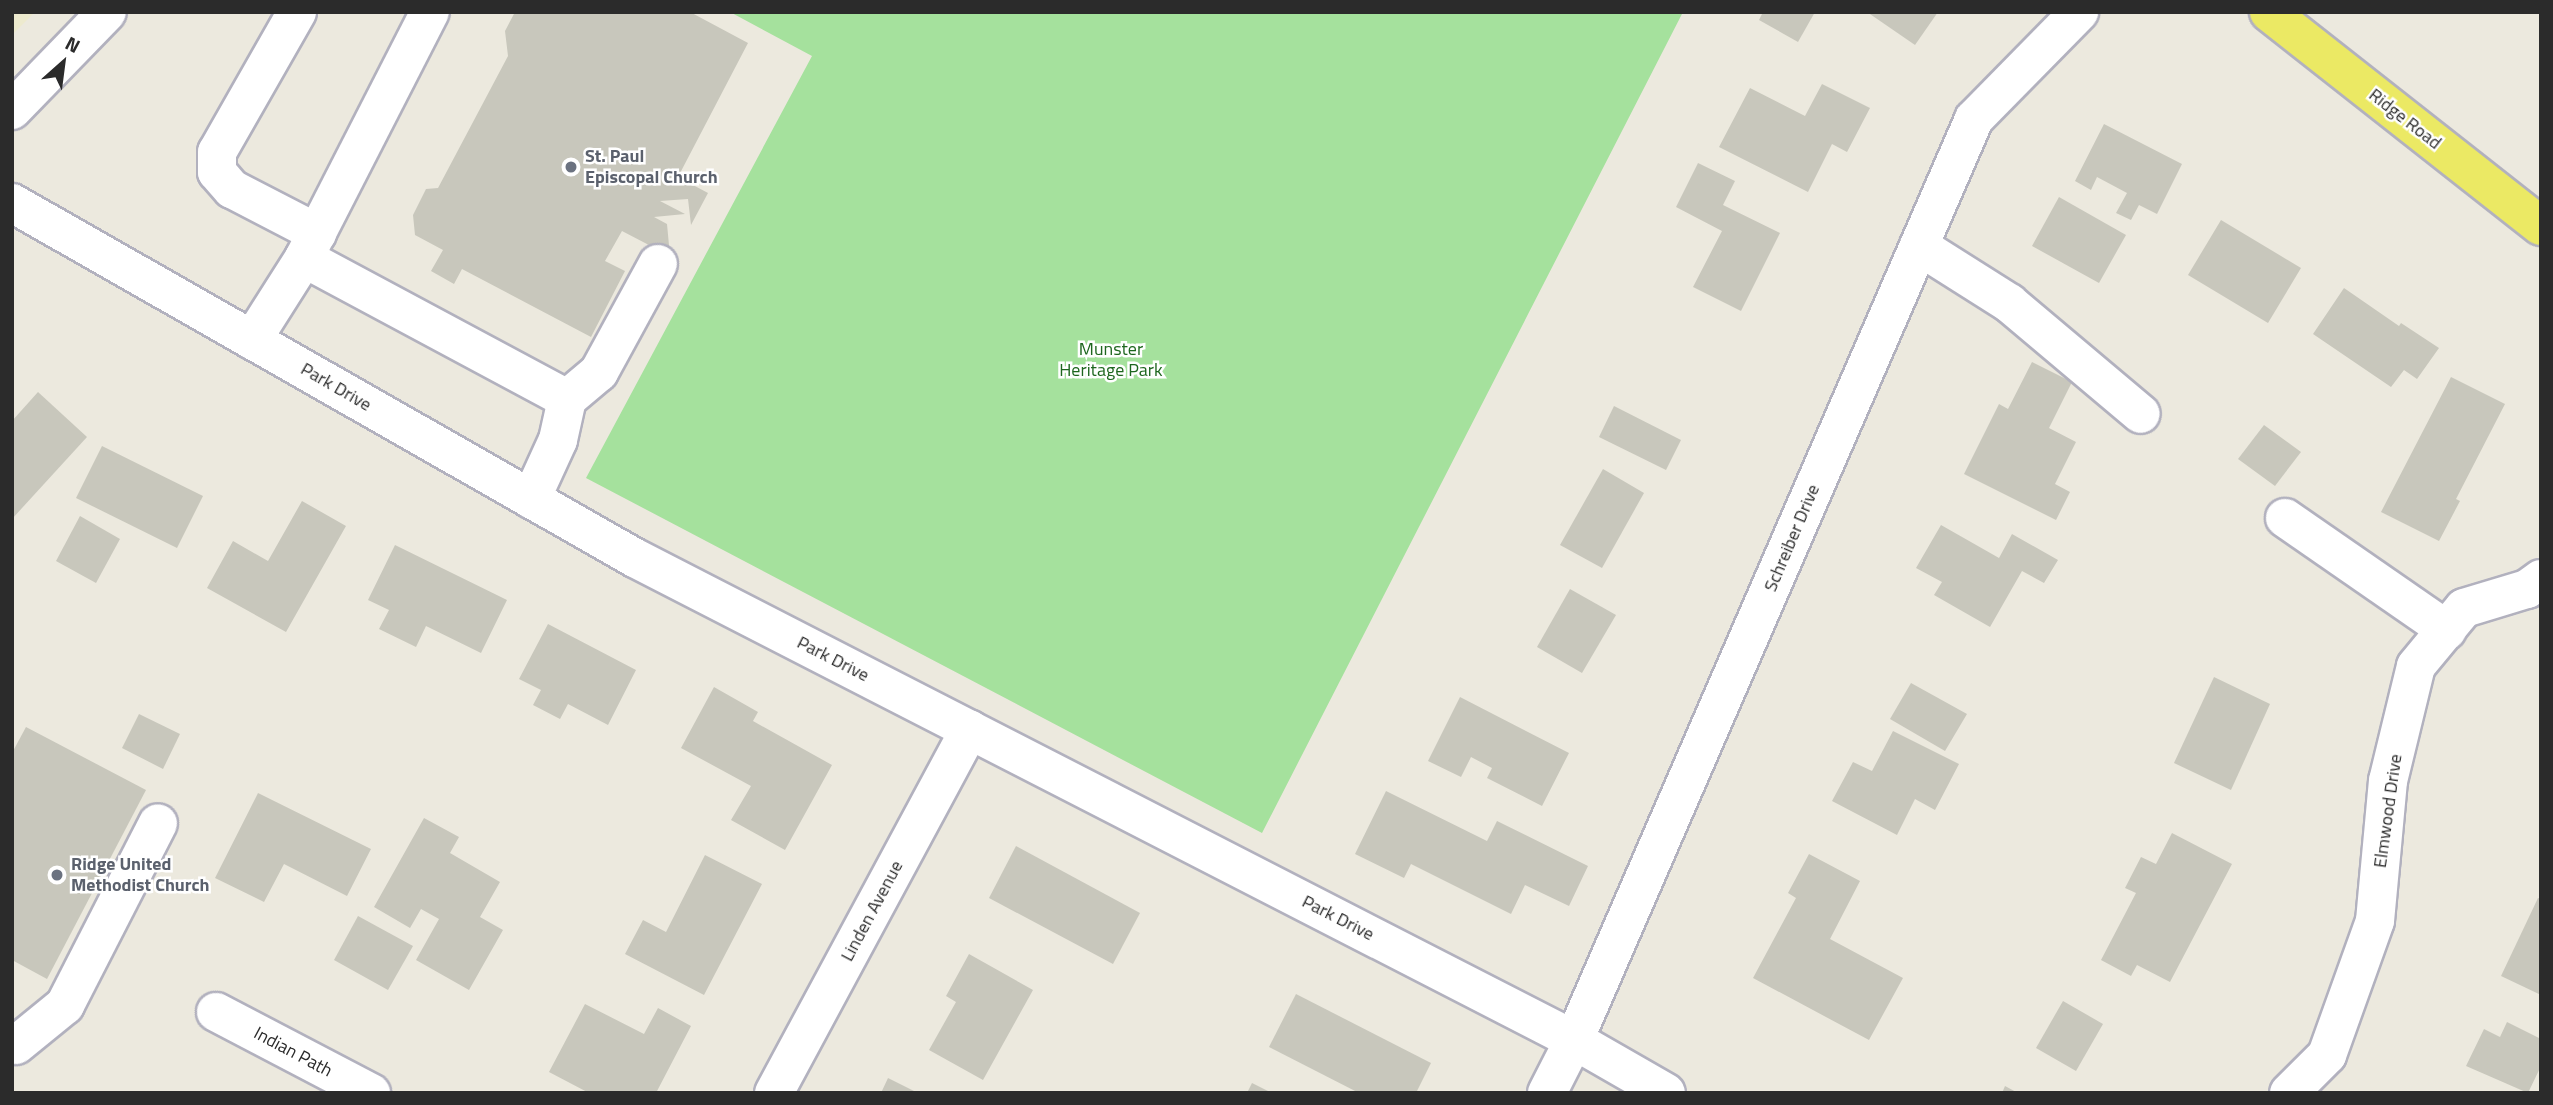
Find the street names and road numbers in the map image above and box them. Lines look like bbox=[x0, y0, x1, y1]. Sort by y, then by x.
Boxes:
street label: Ridge Road bbox=[2365, 84, 2445, 154]
street label: Park Drive bbox=[297, 358, 375, 416]
street label: Schreiber Drive bbox=[1760, 481, 1824, 595]
street label: Park Drive bbox=[793, 632, 873, 686]
street label: Elmwood Drive bbox=[2369, 753, 2407, 869]
street label: Linden Avenue bbox=[836, 857, 908, 965]
street label: Park Drive bbox=[1298, 891, 1378, 945]
street label: Indian Path bbox=[250, 1022, 336, 1082]

